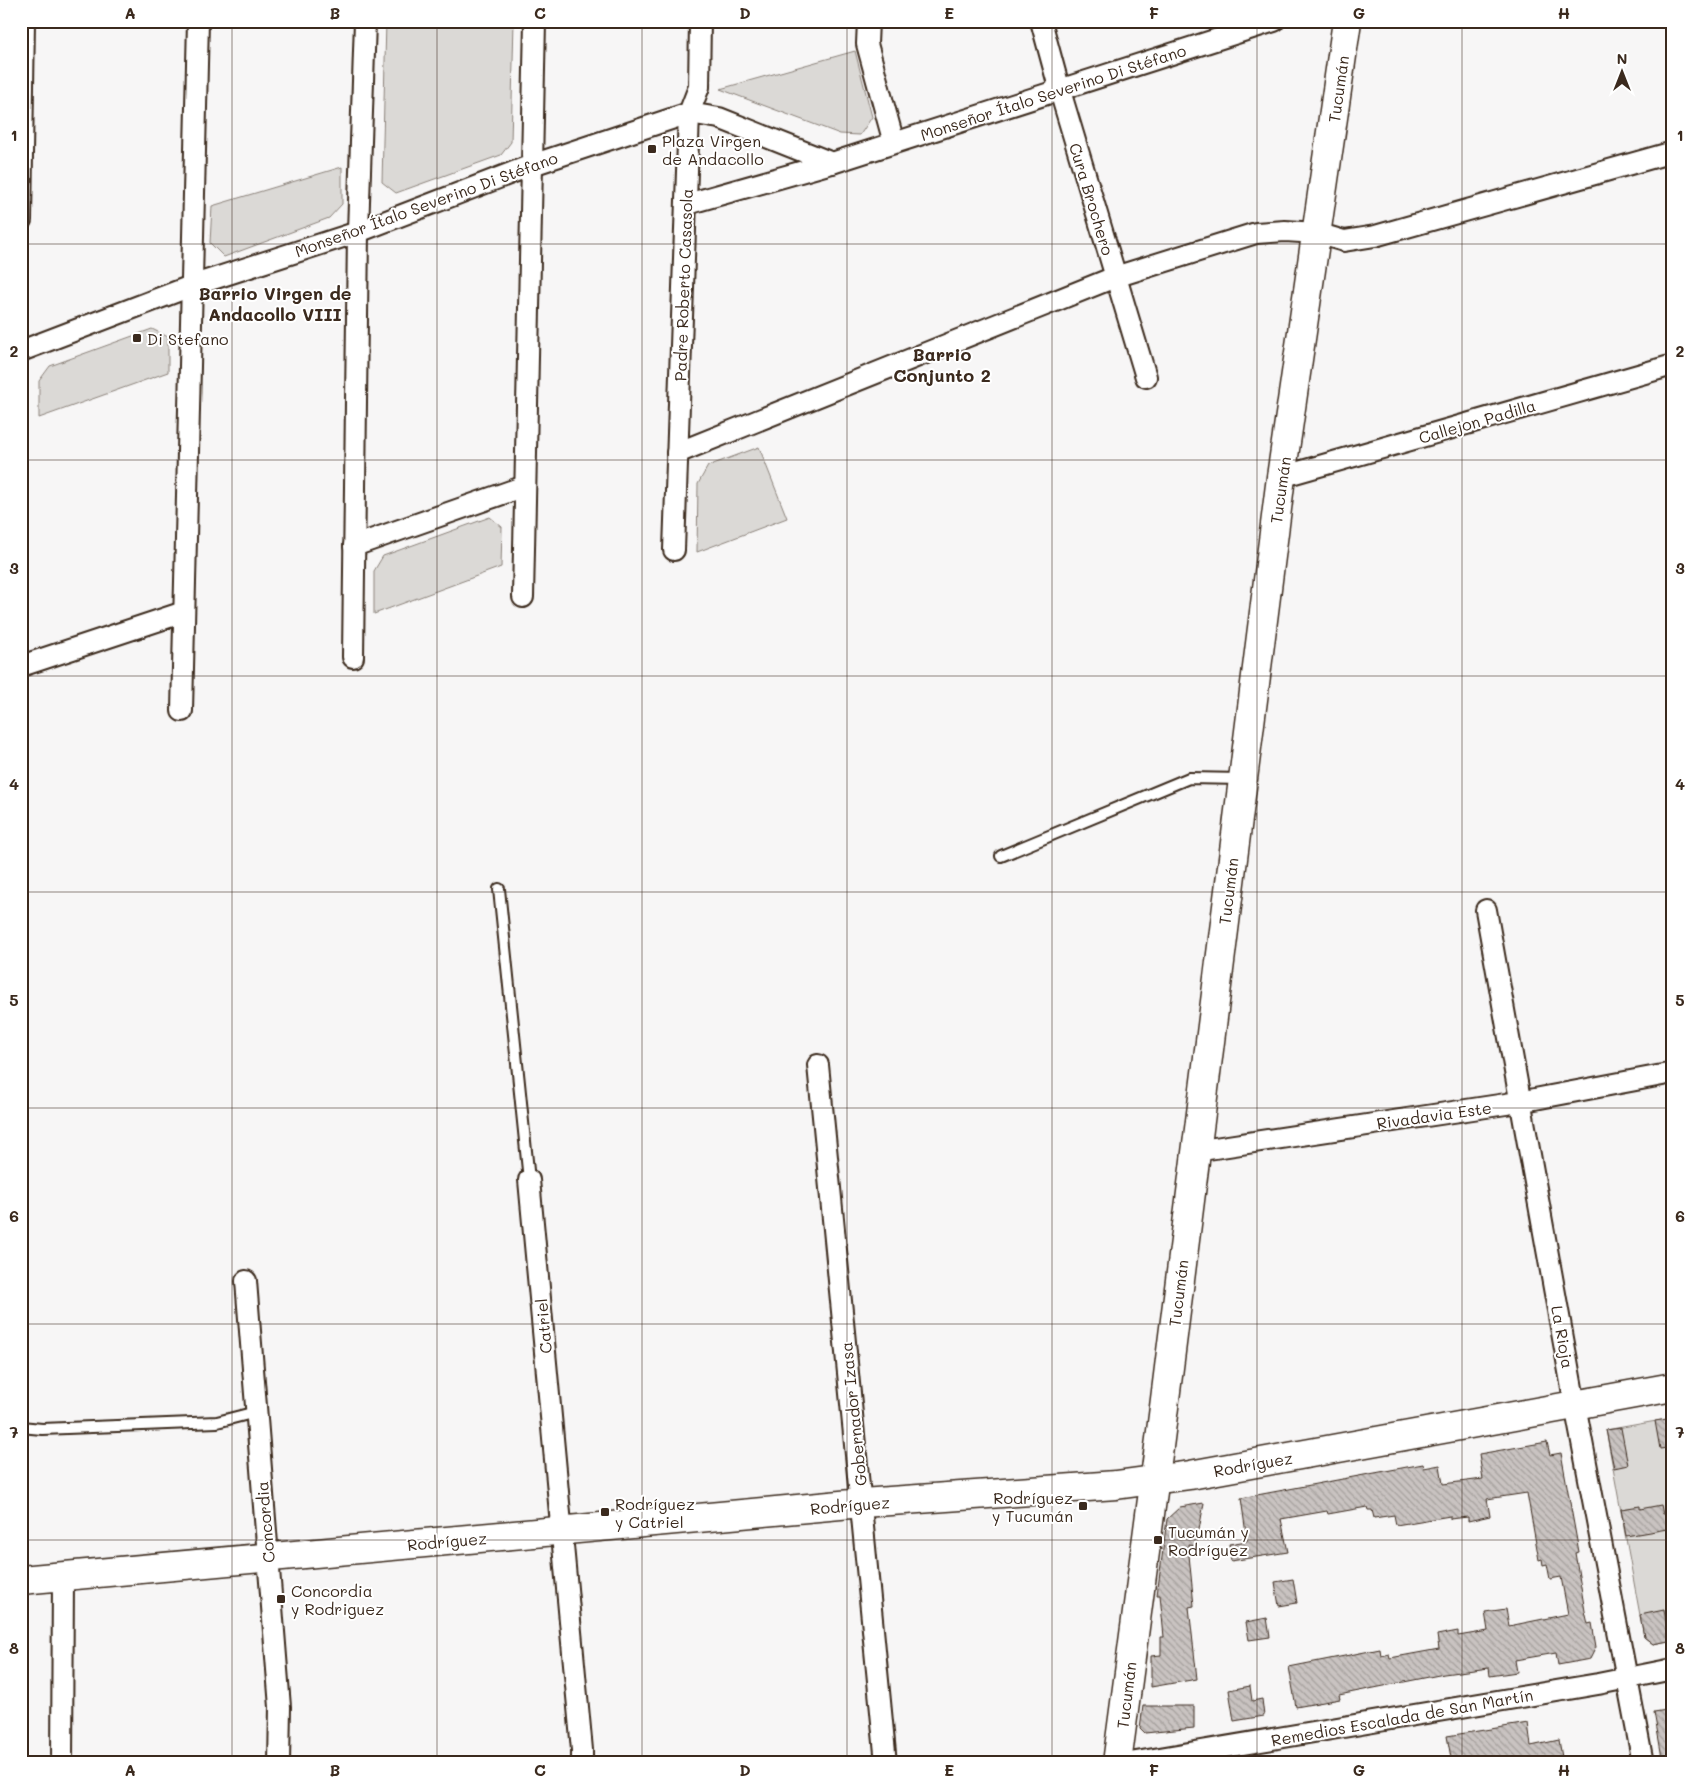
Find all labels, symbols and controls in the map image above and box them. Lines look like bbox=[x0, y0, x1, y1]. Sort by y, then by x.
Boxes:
text: A bbox=[124, 2, 136, 23]
text: B bbox=[330, 2, 340, 23]
text: C bbox=[534, 2, 546, 23]
text: D bbox=[739, 2, 751, 23]
text: E bbox=[944, 2, 954, 23]
text: F bbox=[1149, 2, 1159, 23]
text: G bbox=[1353, 2, 1365, 23]
text: H bbox=[1558, 2, 1570, 23]
street label: Monseñor Ítalo Severino Di Stéfano bbox=[917, 39, 1189, 145]
north arrow bbox=[1596, 48, 1646, 98]
text: N bbox=[1617, 49, 1627, 68]
street label: Tucumán bbox=[1323, 54, 1353, 124]
text: 1 bbox=[10, 124, 18, 145]
text: 1 bbox=[1676, 124, 1684, 145]
place label: Plaza Virgen de Andacollo bbox=[662, 130, 764, 169]
street label: Cura Brochero bbox=[1065, 140, 1119, 258]
marker: Plaza Virgen de Andacollo bbox=[646, 143, 658, 155]
street label: Monseñor Ítalo Severino Di Stéfano bbox=[292, 147, 560, 261]
street label: Padre Roberto Casasola bbox=[669, 188, 697, 382]
district label: Barrio Virgen de Andacollo VIII bbox=[198, 281, 352, 326]
place label: Di Stefano bbox=[147, 328, 229, 349]
marker: Di Stefano bbox=[131, 332, 143, 344]
text: 2 bbox=[10, 340, 19, 361]
text: 2 bbox=[1676, 340, 1685, 361]
district label: Barrio Conjunto 2 bbox=[893, 342, 991, 387]
street label: Callejon Padilla bbox=[1416, 394, 1538, 448]
street label: Tucumán bbox=[1265, 455, 1295, 525]
text: 3 bbox=[9, 557, 19, 578]
text: 3 bbox=[1675, 557, 1685, 578]
text: 4 bbox=[9, 773, 19, 794]
text: 4 bbox=[1675, 773, 1685, 794]
street label: Tucumán bbox=[1213, 856, 1243, 926]
text: 5 bbox=[9, 989, 19, 1010]
text: 5 bbox=[1675, 989, 1685, 1010]
street label: Rivadavia Este bbox=[1375, 1097, 1493, 1133]
text: 6 bbox=[9, 1205, 19, 1226]
text: 6 bbox=[1675, 1205, 1685, 1226]
street label: Tucumán bbox=[1163, 1258, 1193, 1328]
street label: Catriel bbox=[530, 1298, 556, 1354]
street label: La Rioja bbox=[1547, 1304, 1579, 1370]
street label: Gobernador Izasa bbox=[835, 1341, 871, 1487]
text: 7 bbox=[10, 1421, 19, 1442]
text: 7 bbox=[1676, 1421, 1685, 1442]
street label: Rodríguez bbox=[1212, 1447, 1294, 1481]
street label: Concordia bbox=[251, 1480, 279, 1564]
place label: Rodríguez y Tucumán bbox=[992, 1487, 1073, 1526]
street label: Rodríguez bbox=[809, 1491, 891, 1519]
place label: Rodríguez y Catriel bbox=[615, 1493, 695, 1532]
marker: Rodríguez y Tucumán bbox=[1077, 1500, 1089, 1512]
marker: Rodríguez y Catriel bbox=[599, 1506, 611, 1518]
place label: Tucumán y Rodríguez bbox=[1168, 1521, 1249, 1560]
street label: Rodríguez bbox=[406, 1527, 488, 1555]
marker: Tucumán y Rodríguez bbox=[1152, 1534, 1164, 1546]
place label: Concordia y Rodriguez bbox=[291, 1580, 384, 1619]
marker: Concordia y Rodriguez bbox=[275, 1593, 287, 1605]
text: 8 bbox=[9, 1637, 19, 1658]
text: 8 bbox=[1675, 1637, 1685, 1658]
street label: Tucumán bbox=[1111, 1660, 1141, 1730]
street label: Remedios Escalada de San Martín bbox=[1269, 1684, 1535, 1750]
text: A bbox=[124, 1759, 136, 1780]
text: B bbox=[330, 1759, 340, 1780]
text: C bbox=[534, 1759, 546, 1780]
text: D bbox=[739, 1759, 751, 1780]
text: E bbox=[944, 1759, 954, 1780]
text: F bbox=[1149, 1759, 1159, 1780]
text: G bbox=[1353, 1759, 1365, 1780]
text: H bbox=[1558, 1759, 1570, 1780]

